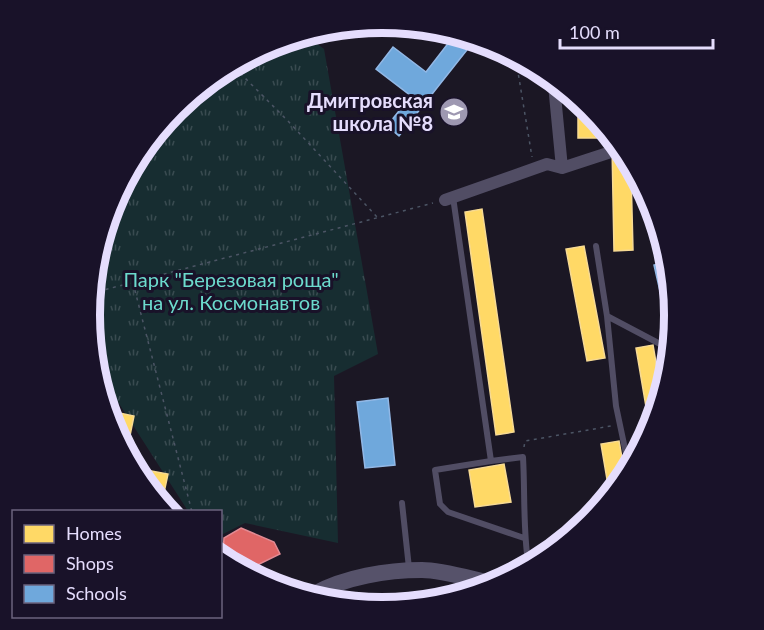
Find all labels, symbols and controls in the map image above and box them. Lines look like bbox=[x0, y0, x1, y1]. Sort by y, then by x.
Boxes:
scale bar bbox=[560, 12, 713, 50]
text: 100 m bbox=[569, 21, 620, 43]
place label: Дмитровская школа №8 bbox=[307, 88, 433, 135]
school or university icon: Дмитровская школа №8 bbox=[438, 96, 470, 128]
park label: Парк "Березовая роща" на ул. Космонавтов bbox=[123, 267, 339, 314]
legend bbox=[12, 510, 222, 618]
text: Homes bbox=[66, 522, 122, 544]
text: Shops bbox=[66, 552, 114, 574]
text: Schools bbox=[66, 582, 127, 604]

